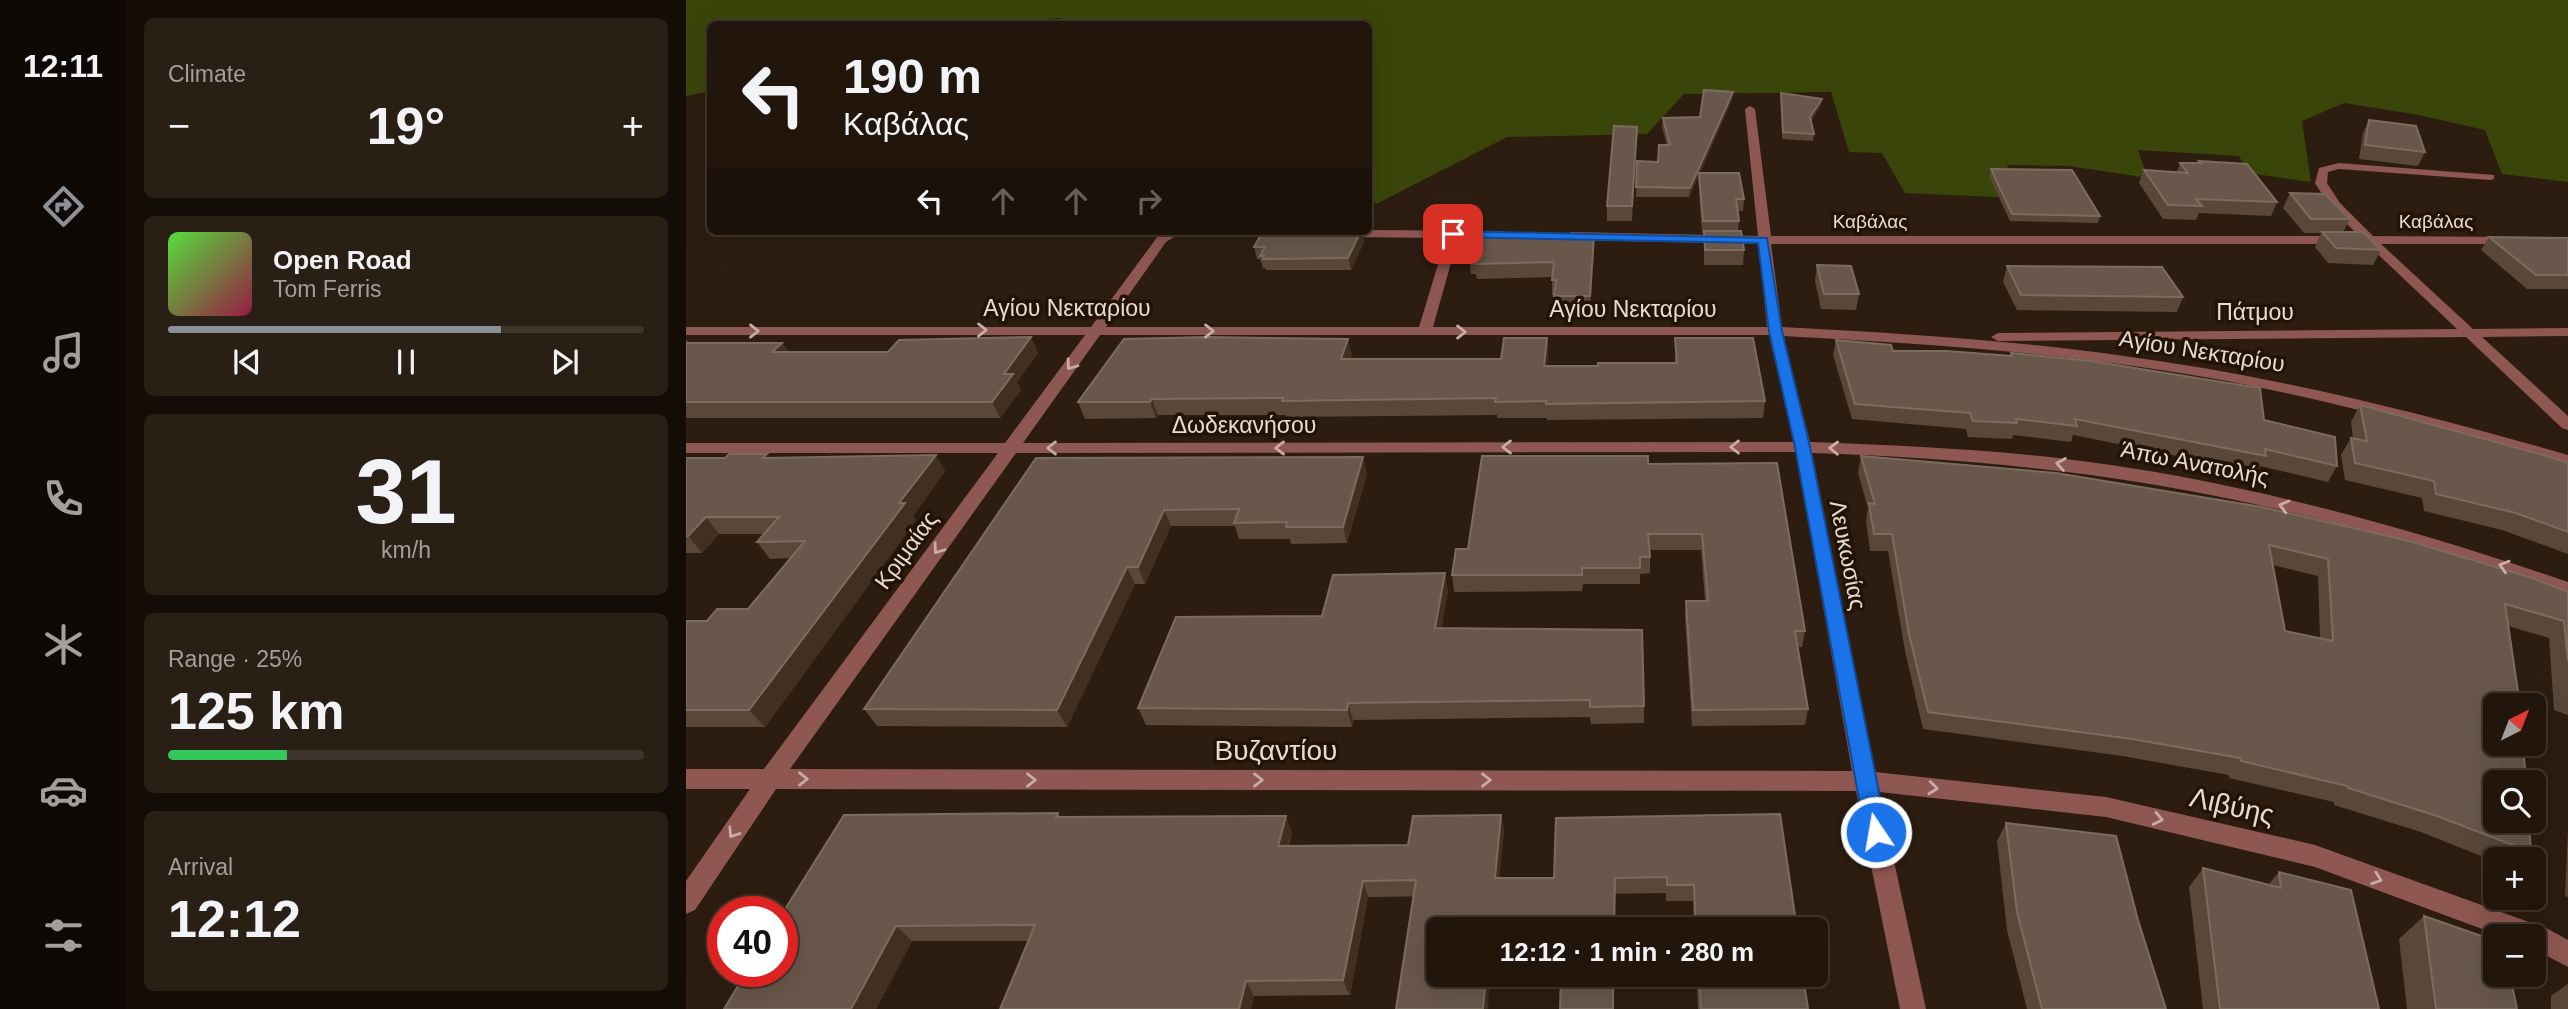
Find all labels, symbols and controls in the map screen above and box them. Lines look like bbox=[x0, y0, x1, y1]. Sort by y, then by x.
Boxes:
text: 12:11 bbox=[23, 48, 103, 84]
icon: left bbox=[728, 49, 819, 140]
text: 190 m bbox=[843, 49, 982, 103]
text: Climate bbox=[168, 61, 246, 87]
text: 19° bbox=[367, 97, 445, 155]
text: − bbox=[168, 105, 190, 147]
text: + bbox=[622, 105, 644, 147]
text: Καβάλας bbox=[843, 106, 969, 142]
icon: directions bbox=[39, 182, 88, 231]
icon: left bbox=[911, 182, 949, 220]
icon: ahead bbox=[984, 182, 1022, 220]
icon: ahead bbox=[1057, 182, 1095, 220]
icon: right bbox=[1130, 182, 1168, 220]
pin bbox=[1423, 204, 1483, 264]
street label: Καβάλας bbox=[1833, 211, 1907, 232]
street label: Καβάλας bbox=[2399, 211, 2473, 232]
icon: arrive bbox=[1434, 215, 1472, 253]
text: Open Road bbox=[273, 245, 412, 275]
text: Tom Ferris bbox=[273, 276, 382, 302]
street label: Αγίου Νεκταρίου bbox=[983, 295, 1151, 321]
street label: Αγίου Νεκταρίου bbox=[1549, 296, 1717, 322]
street label: Πάτμου bbox=[2216, 299, 2294, 325]
one-way arrow bbox=[977, 322, 987, 338]
one-way arrow bbox=[749, 323, 760, 339]
one-way arrow bbox=[1204, 323, 1215, 339]
one-way arrow bbox=[1456, 325, 1467, 340]
street label: Αγίου Νεκταρίου bbox=[2117, 325, 2287, 377]
icon: music bbox=[39, 328, 88, 377]
icon: previous bbox=[228, 343, 266, 381]
icon: pause bbox=[387, 343, 425, 381]
icon: next bbox=[546, 343, 584, 381]
one-way arrow bbox=[1067, 357, 1079, 370]
street label: Δωδεκανήσου bbox=[1172, 412, 1316, 438]
street label: Άπω Ανατολής bbox=[2119, 436, 2271, 490]
one-way arrow bbox=[1501, 439, 1512, 455]
one-way arrow bbox=[1729, 439, 1739, 455]
one-way arrow bbox=[1046, 440, 1057, 456]
one-way arrow bbox=[1274, 440, 1284, 456]
text: 31 bbox=[355, 441, 457, 542]
one-way arrow bbox=[1828, 441, 1839, 456]
one-way arrow bbox=[2055, 457, 2067, 472]
icon: phone bbox=[39, 474, 88, 523]
street label: Λευκωσίας bbox=[1825, 498, 1871, 612]
one-way arrow bbox=[2278, 499, 2290, 514]
street label: Κριμαίας bbox=[869, 506, 943, 594]
text: km/h bbox=[381, 537, 431, 563]
one-way arrow bbox=[933, 541, 946, 554]
one-way arrow bbox=[2498, 560, 2510, 574]
icon: climate bbox=[39, 620, 88, 669]
text: Range · 25% bbox=[168, 646, 302, 672]
text: 125 km bbox=[168, 682, 344, 740]
north arrow bbox=[2483, 693, 2546, 756]
map controls bbox=[2483, 693, 2546, 987]
street label: Βυζαντίου bbox=[1215, 735, 1337, 766]
icon: car bbox=[39, 766, 88, 815]
button: search bbox=[2483, 770, 2546, 833]
one-way arrow bbox=[798, 771, 809, 787]
one-way arrow bbox=[1026, 772, 1036, 788]
one-way arrow bbox=[1253, 772, 1264, 788]
one-way arrow bbox=[1481, 772, 1491, 788]
one-way arrow bbox=[1927, 781, 1939, 796]
street label: Λιβύης bbox=[2187, 781, 2277, 831]
position arrow bbox=[1839, 795, 1913, 869]
one-way arrow bbox=[2152, 811, 2164, 826]
one-way arrow bbox=[729, 825, 741, 838]
button: + bbox=[2483, 847, 2546, 910]
text: Arrival bbox=[168, 854, 233, 880]
one-way arrow bbox=[2371, 871, 2383, 885]
text: 12:12 bbox=[168, 890, 301, 948]
speed limit sign: 40 bbox=[707, 896, 798, 987]
icon: filters bbox=[39, 911, 88, 960]
button: − bbox=[2483, 924, 2546, 987]
text: 12:12 · 1 min · 280 m bbox=[1500, 937, 1754, 967]

